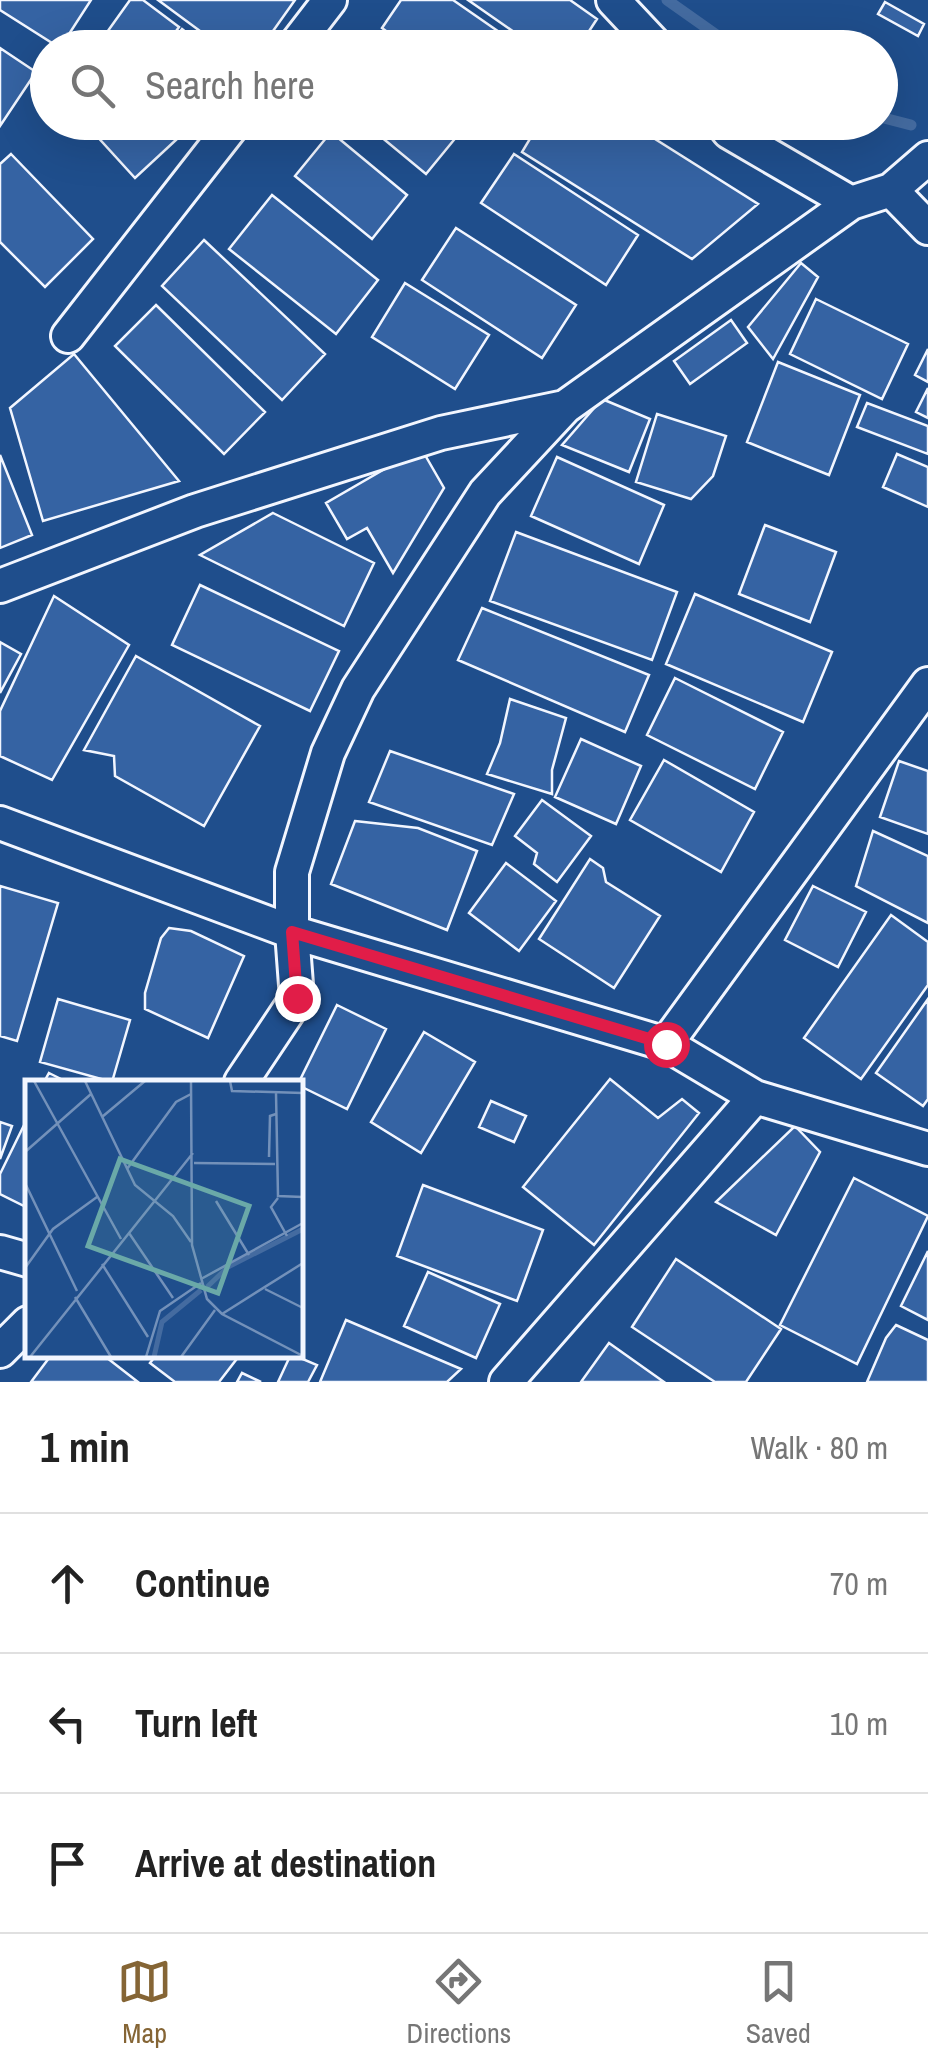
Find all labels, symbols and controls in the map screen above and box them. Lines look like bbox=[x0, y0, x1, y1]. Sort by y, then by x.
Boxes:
search box bbox=[30, 30, 898, 140]
icon: search bbox=[65, 58, 120, 113]
text: Search here bbox=[145, 60, 315, 111]
route end bbox=[275, 976, 321, 1022]
route start bbox=[644, 1022, 690, 1068]
inset map bbox=[25, 1080, 302, 1357]
text: 1 min bbox=[40, 1419, 130, 1475]
text: Walk · 80 m bbox=[750, 1426, 888, 1469]
icon: ahead bbox=[40, 1556, 95, 1611]
text: Continue bbox=[135, 1558, 270, 1609]
text: 70 m bbox=[830, 1562, 888, 1605]
icon: left bbox=[40, 1696, 95, 1751]
text: Turn left bbox=[135, 1698, 257, 1749]
text: 10 m bbox=[830, 1702, 888, 1745]
icon: arrive bbox=[40, 1836, 95, 1891]
text: Arrive at destination bbox=[135, 1838, 436, 1889]
tab: Map bbox=[117, 1954, 172, 2052]
tab: Directions bbox=[407, 1954, 511, 2052]
tab: Saved bbox=[746, 1954, 811, 2052]

